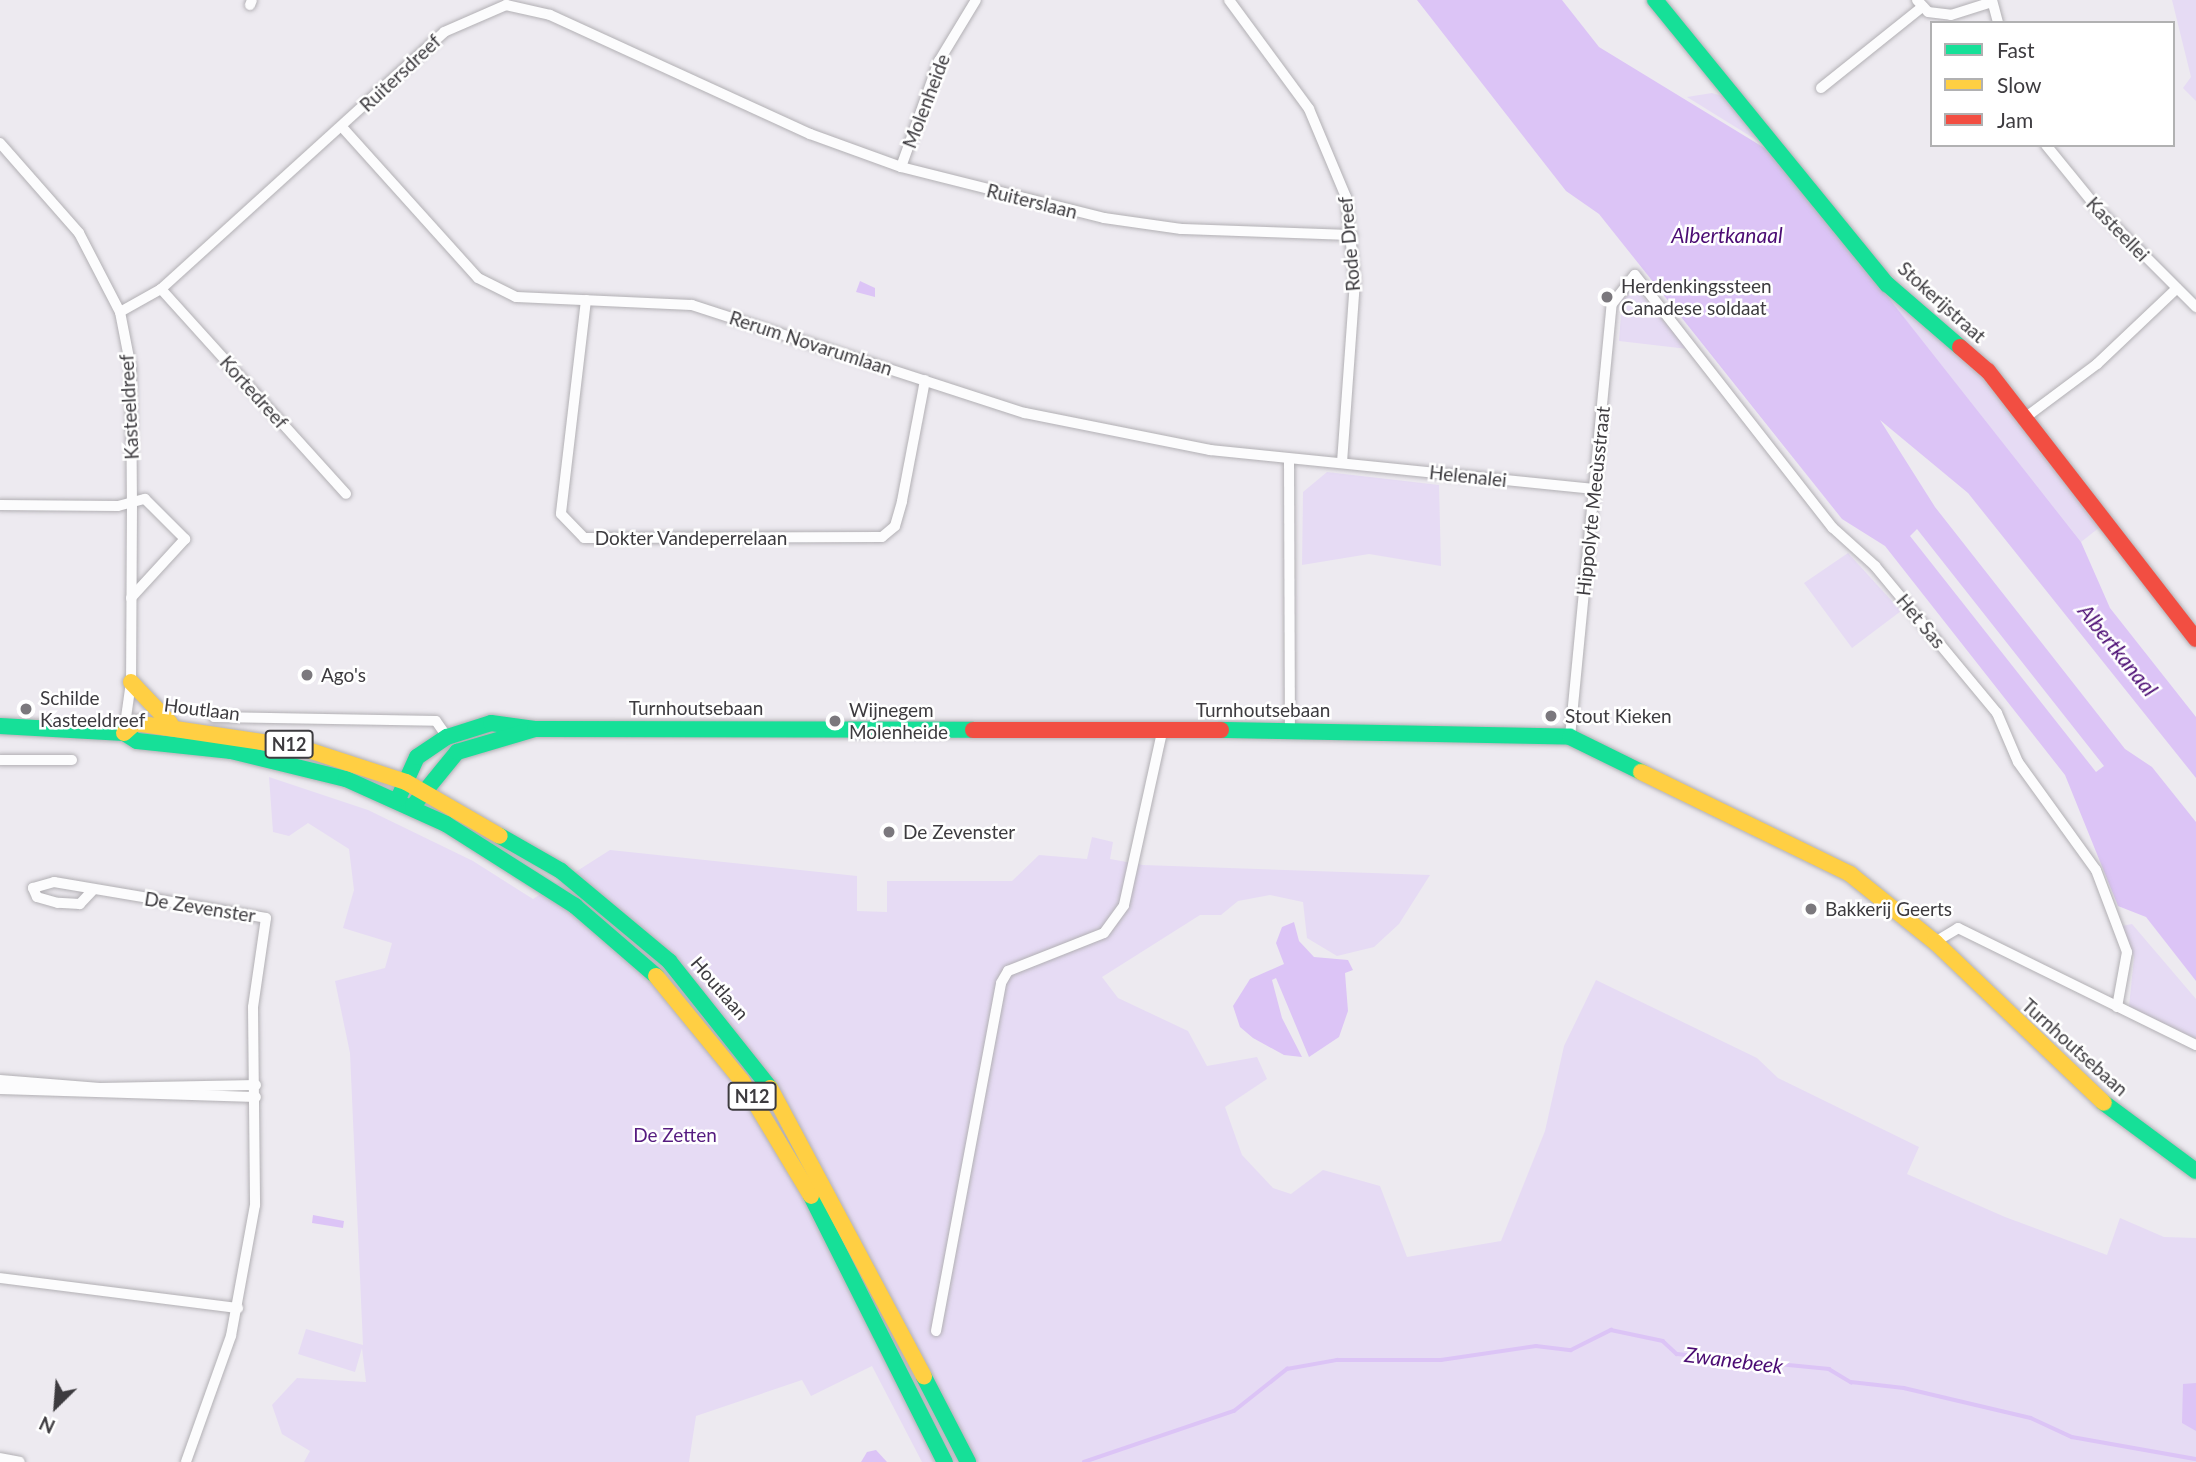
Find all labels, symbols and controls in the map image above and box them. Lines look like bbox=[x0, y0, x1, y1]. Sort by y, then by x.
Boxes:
legend bbox=[1930, 21, 2175, 147]
street label: Ruitersdreef bbox=[355, 30, 445, 116]
text: Fast bbox=[1997, 37, 2034, 62]
street label: Molenheide bbox=[898, 51, 954, 151]
text: Slow bbox=[1997, 72, 2041, 97]
text: Jam bbox=[1997, 107, 2033, 132]
street label: Ruiterslaan bbox=[984, 179, 1080, 223]
street label: Kasteellei bbox=[2082, 192, 2154, 266]
street label: Rode Dreef bbox=[1334, 196, 1364, 292]
water label: Albertkanaal bbox=[1671, 222, 1783, 248]
street label: Stokerijstraat bbox=[1894, 257, 1990, 347]
place label: Herdenkingssteen Canadese soldaat bbox=[1621, 275, 1772, 319]
marker: Herdenkingssteen Canadese soldaat bbox=[1599, 289, 1615, 305]
street label: Rerum Novarumlaan bbox=[727, 306, 895, 380]
street label: Kortedreef bbox=[215, 351, 293, 433]
street label: Kasteeldreef bbox=[115, 354, 143, 460]
street label: Hippolyte Meeùsstraat bbox=[1572, 405, 1614, 597]
street label: Helenalei bbox=[1428, 461, 1508, 491]
street label: Dokter Vandeperrelaan bbox=[594, 527, 788, 549]
street label: Het Sas bbox=[1892, 589, 1950, 653]
water label: Albertkanaal bbox=[2073, 599, 2163, 701]
place label: Ago's bbox=[321, 664, 366, 686]
marker: Ago's bbox=[299, 667, 315, 683]
place label: Schilde Kasteeldreef bbox=[40, 687, 145, 731]
street label: Houtlaan bbox=[163, 693, 241, 725]
street label: Turnhoutsebaan bbox=[629, 697, 763, 719]
place label: Wijnegem Molenheide bbox=[849, 699, 948, 743]
street label: Turnhoutsebaan bbox=[1196, 699, 1330, 721]
marker: Schilde Kasteeldreef bbox=[18, 701, 34, 717]
place label: Stout Kieken bbox=[1565, 705, 1672, 727]
marker: Stout Kieken bbox=[1543, 708, 1559, 724]
marker: Wijnegem Molenheide bbox=[827, 713, 843, 729]
road number: N12 bbox=[264, 730, 314, 758]
place label: De Zevenster bbox=[903, 821, 1015, 843]
marker: De Zevenster bbox=[881, 824, 897, 840]
street label: De Zevenster bbox=[143, 887, 257, 927]
place label: Bakkerij Geerts bbox=[1825, 898, 1952, 920]
marker: Bakkerij Geerts bbox=[1803, 901, 1819, 917]
street label: Houtlaan bbox=[686, 952, 754, 1024]
street label: Turnhoutsebaan bbox=[2017, 994, 2133, 1100]
road number: N12 bbox=[728, 1082, 776, 1111]
park label: De Zetten bbox=[633, 1124, 717, 1146]
water label: Zwanebeek bbox=[1683, 1341, 1785, 1379]
north arrow bbox=[21, 1371, 91, 1441]
text: N bbox=[35, 1412, 58, 1439]

